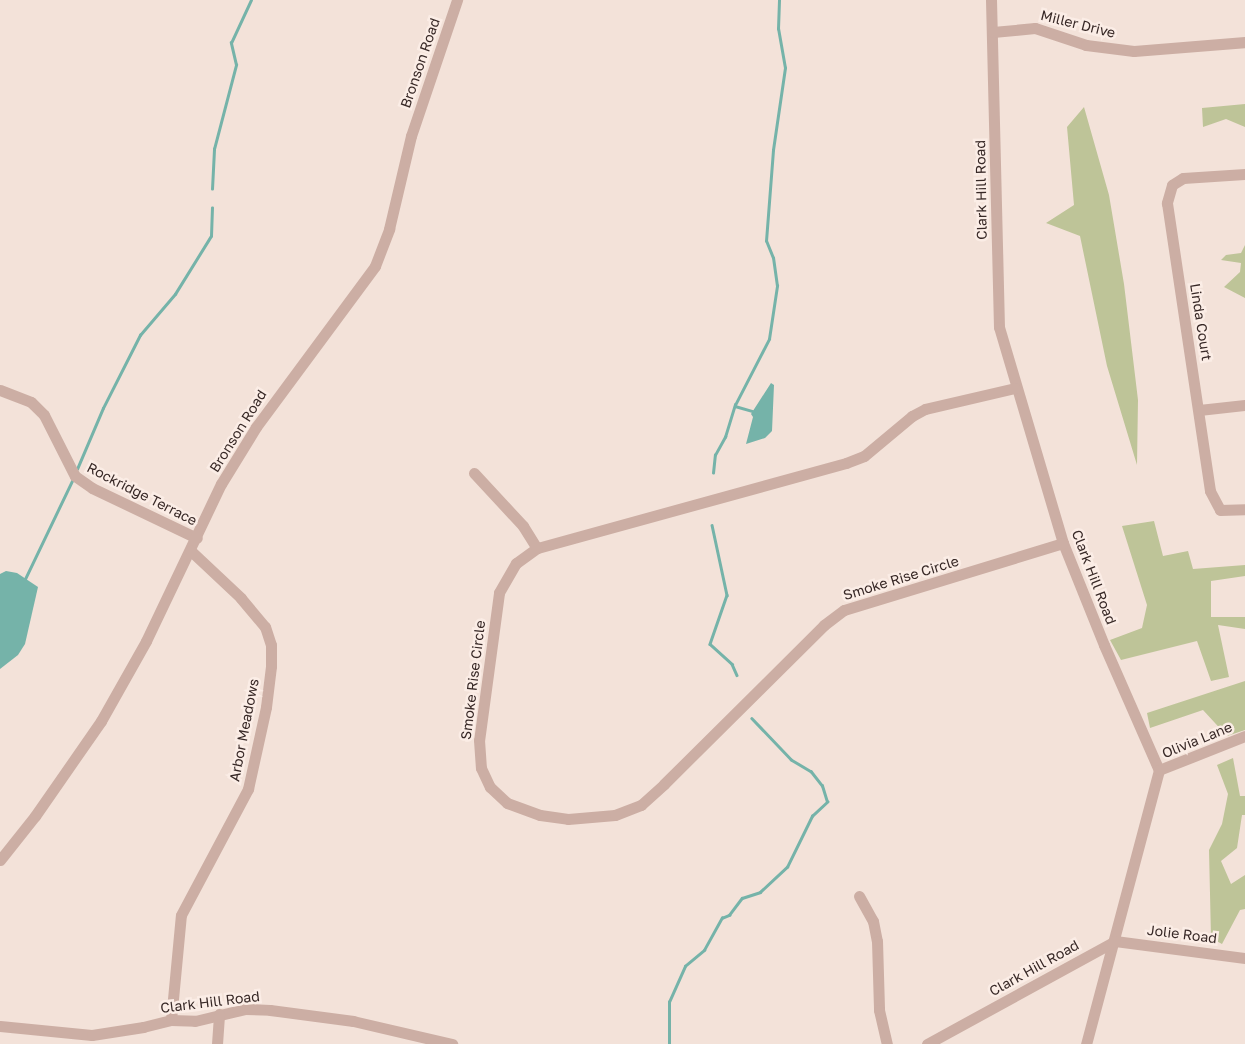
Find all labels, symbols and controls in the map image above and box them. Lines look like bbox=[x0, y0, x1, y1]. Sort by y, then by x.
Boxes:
street label: Miller Drive bbox=[1039, 7, 1117, 41]
street label: Bronson Road bbox=[397, 16, 443, 110]
street label: Clark Hill Road bbox=[972, 140, 990, 240]
street label: Linda Court bbox=[1187, 282, 1215, 362]
street label: Bronson Road bbox=[206, 387, 270, 475]
street label: Rockridge Terrace bbox=[84, 459, 200, 529]
street label: Clark Hill Road bbox=[1068, 527, 1120, 627]
street label: Smoke Rise Circle bbox=[841, 552, 961, 604]
street label: Smoke Rise Circle bbox=[457, 619, 489, 741]
street label: Arbor Meadows bbox=[226, 677, 262, 783]
street label: Olivia Lane bbox=[1159, 718, 1235, 762]
street label: Jolie Road bbox=[1146, 921, 1218, 947]
street label: Clark Hill Road bbox=[986, 936, 1082, 1000]
street label: Clark Hill Road bbox=[159, 988, 261, 1016]

